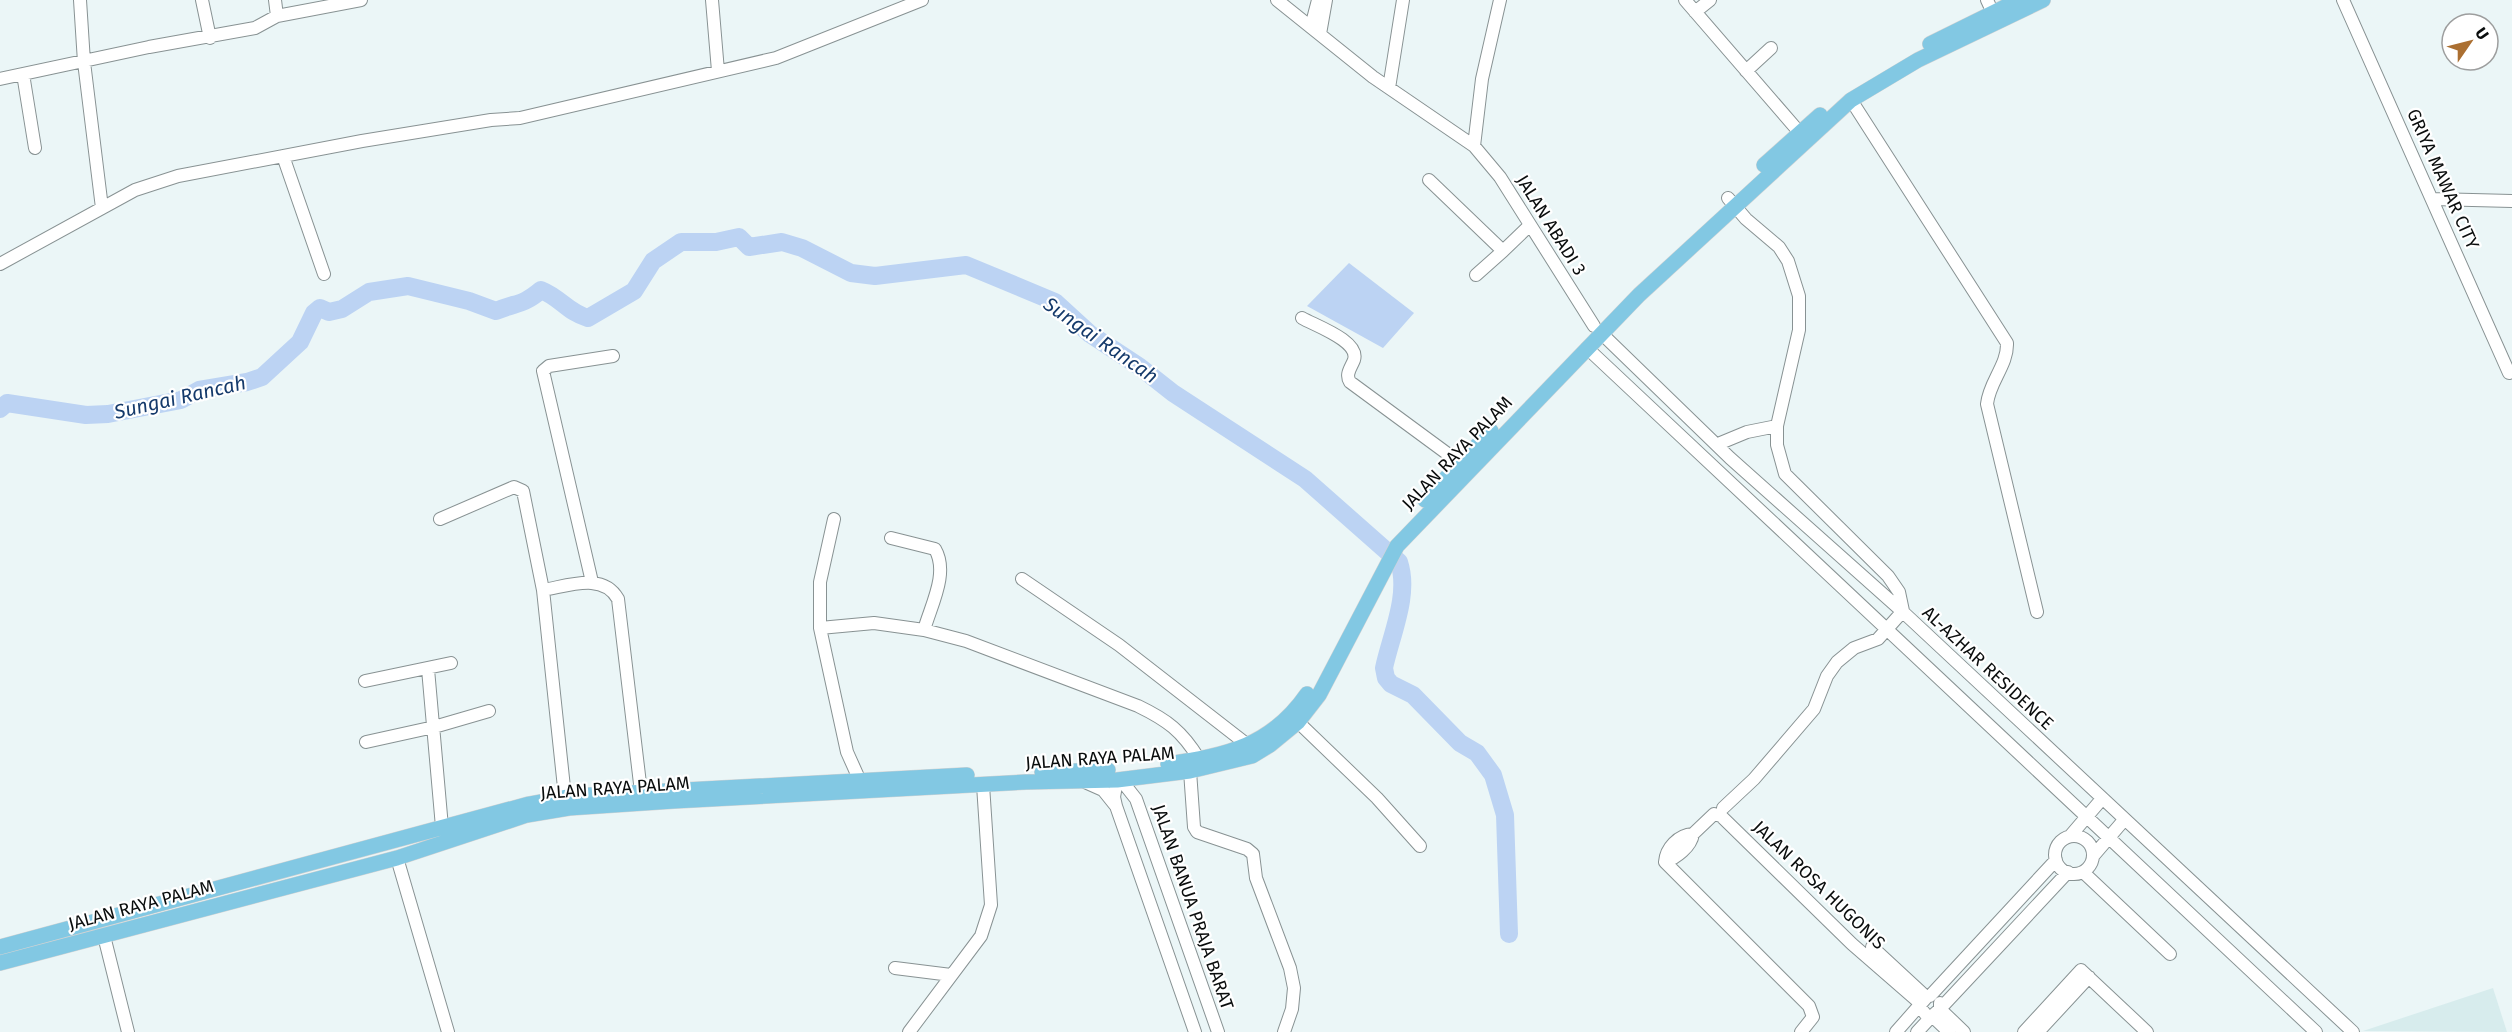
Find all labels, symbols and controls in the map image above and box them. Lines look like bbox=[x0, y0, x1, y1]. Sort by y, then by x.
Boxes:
north arrow bbox=[2440, 12, 2500, 72]
text: U bbox=[2471, 24, 2493, 43]
street label: GRIYA MAWAR CITY bbox=[2402, 105, 2484, 253]
street label: JALAN ABADI 3 bbox=[1511, 171, 1591, 279]
water label: Sungai Rancah bbox=[1038, 291, 1163, 388]
water label: Sungai Rancah bbox=[111, 370, 248, 424]
street label: JALAN RAYA PALAM bbox=[1397, 392, 1517, 514]
street label: AL-AZHAR RESIDENCE bbox=[1918, 602, 2058, 734]
street label: JALAN RAYA PALAM bbox=[1025, 742, 1175, 774]
street label: JALAN RAYA PALAM bbox=[540, 772, 690, 804]
street label: JALAN BANUA PRAJA BARAT bbox=[1148, 802, 1239, 1013]
street label: JALAN ROSA HUGONIS bbox=[1748, 816, 1890, 954]
street label: JALAN RAYA PALAM bbox=[66, 875, 216, 935]

